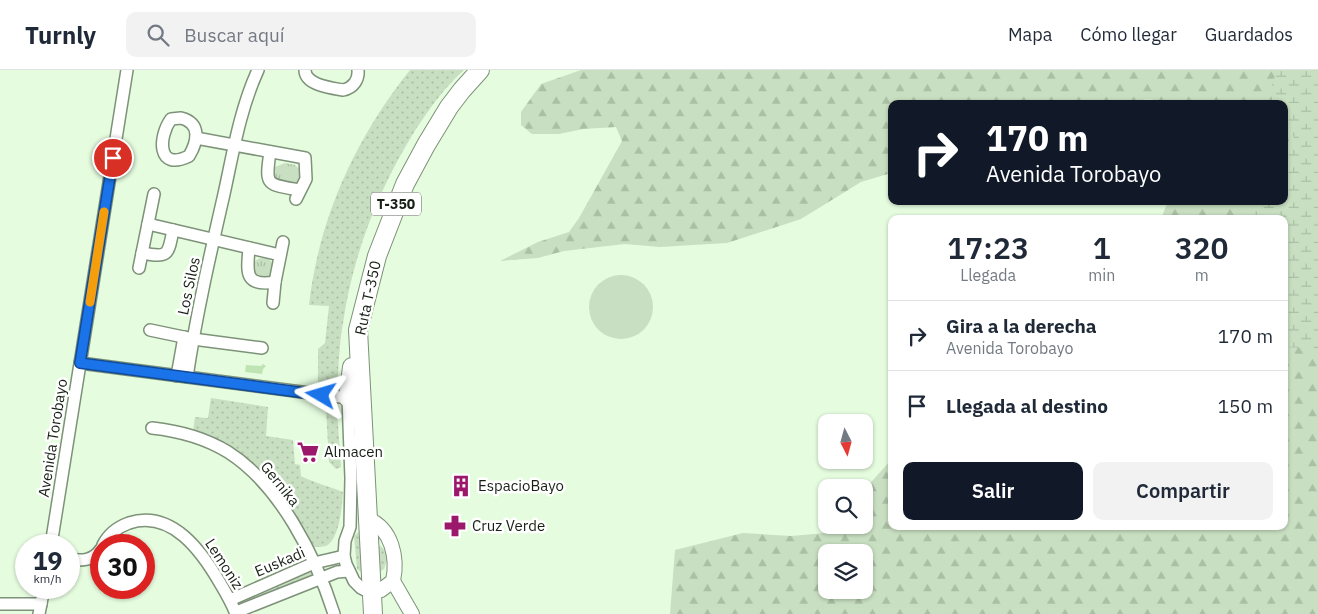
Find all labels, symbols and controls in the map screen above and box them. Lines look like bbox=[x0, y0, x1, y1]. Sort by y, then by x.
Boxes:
search box bbox=[126, 12, 476, 57]
text: Turnly bbox=[25, 19, 96, 51]
icon: search bbox=[144, 21, 172, 49]
text: Buscar aquí bbox=[184, 23, 285, 47]
text: Mapa bbox=[1008, 23, 1052, 46]
text: Cómo llegar bbox=[1080, 23, 1177, 46]
text: Guardados bbox=[1205, 23, 1293, 46]
text: 170 m bbox=[986, 115, 1089, 161]
icon: right bbox=[903, 120, 968, 185]
pin bbox=[92, 137, 134, 179]
icon: arrive bbox=[99, 144, 127, 172]
text: Avenida Torobayo bbox=[986, 159, 1161, 188]
road number: T-350 bbox=[371, 192, 421, 216]
text: 17:23 bbox=[947, 228, 1029, 267]
text: 1 bbox=[1093, 228, 1111, 267]
text: 320 bbox=[1175, 228, 1229, 267]
street label: Los Silos bbox=[173, 255, 204, 317]
street label: Ruta T-350 bbox=[350, 259, 385, 337]
text: Llegada bbox=[960, 265, 1016, 285]
text: min bbox=[1088, 265, 1115, 285]
text: m bbox=[1195, 265, 1209, 285]
text: Gira a la derecha bbox=[946, 314, 1097, 338]
icon: right bbox=[903, 322, 931, 350]
text: 170 m bbox=[1218, 324, 1273, 348]
text: Avenida Torobayo bbox=[946, 338, 1074, 358]
position arrow bbox=[294, 368, 346, 420]
street label: Avenida Torobayo bbox=[34, 377, 71, 498]
icon: arrive bbox=[903, 392, 931, 420]
text: Llegada al destino bbox=[946, 394, 1108, 418]
text: 150 m bbox=[1218, 394, 1273, 418]
north arrow bbox=[818, 414, 872, 469]
map controls bbox=[818, 414, 873, 599]
supermarket icon: Almacen bbox=[295, 439, 321, 465]
place label: Almacen bbox=[324, 442, 383, 461]
street label: Gernika bbox=[257, 457, 304, 510]
button: Salir bbox=[903, 462, 1083, 520]
button: Compartir bbox=[1093, 462, 1273, 520]
building icon: EspacioBayo bbox=[448, 473, 474, 499]
place label: EspacioBayo bbox=[478, 476, 564, 495]
button: search bbox=[818, 479, 873, 534]
pharmacy icon: Cruz Verde bbox=[442, 513, 468, 539]
place label: Cruz Verde bbox=[472, 516, 545, 535]
speed limit sign: 30 bbox=[90, 534, 155, 599]
street label: Lemoniz bbox=[201, 535, 248, 593]
street label: Euskadi bbox=[252, 542, 308, 581]
text: 19 bbox=[32, 544, 63, 577]
button: layers bbox=[818, 544, 873, 599]
text: km/h bbox=[33, 571, 62, 586]

